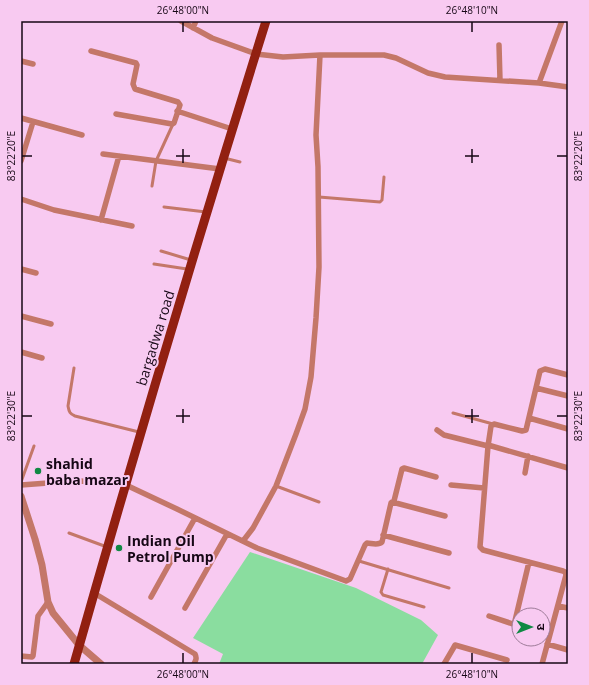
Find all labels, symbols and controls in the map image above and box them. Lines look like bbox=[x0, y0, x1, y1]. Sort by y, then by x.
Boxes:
text: 26°48'00"N bbox=[157, 3, 209, 17]
text: 26°48'10"N bbox=[446, 3, 498, 17]
text: 83°22'20"E bbox=[4, 131, 18, 181]
text: 83°22'20"E bbox=[571, 131, 585, 181]
street label: bargadwa road bbox=[131, 288, 179, 388]
text: 83°22'30"E bbox=[4, 391, 18, 441]
text: 83°22'30"E bbox=[571, 391, 585, 441]
place label: shahid baba mazar bbox=[46, 454, 129, 489]
marker: shahid baba mazar bbox=[33, 466, 43, 476]
place label: Indian Oil Petrol Pump bbox=[127, 531, 214, 566]
marker: Indian Oil Petrol Pump bbox=[114, 543, 124, 553]
north arrow bbox=[511, 607, 551, 647]
text: उ bbox=[534, 624, 549, 631]
text: 26°48'00"N bbox=[157, 667, 209, 681]
text: 26°48'10"N bbox=[446, 667, 498, 681]

